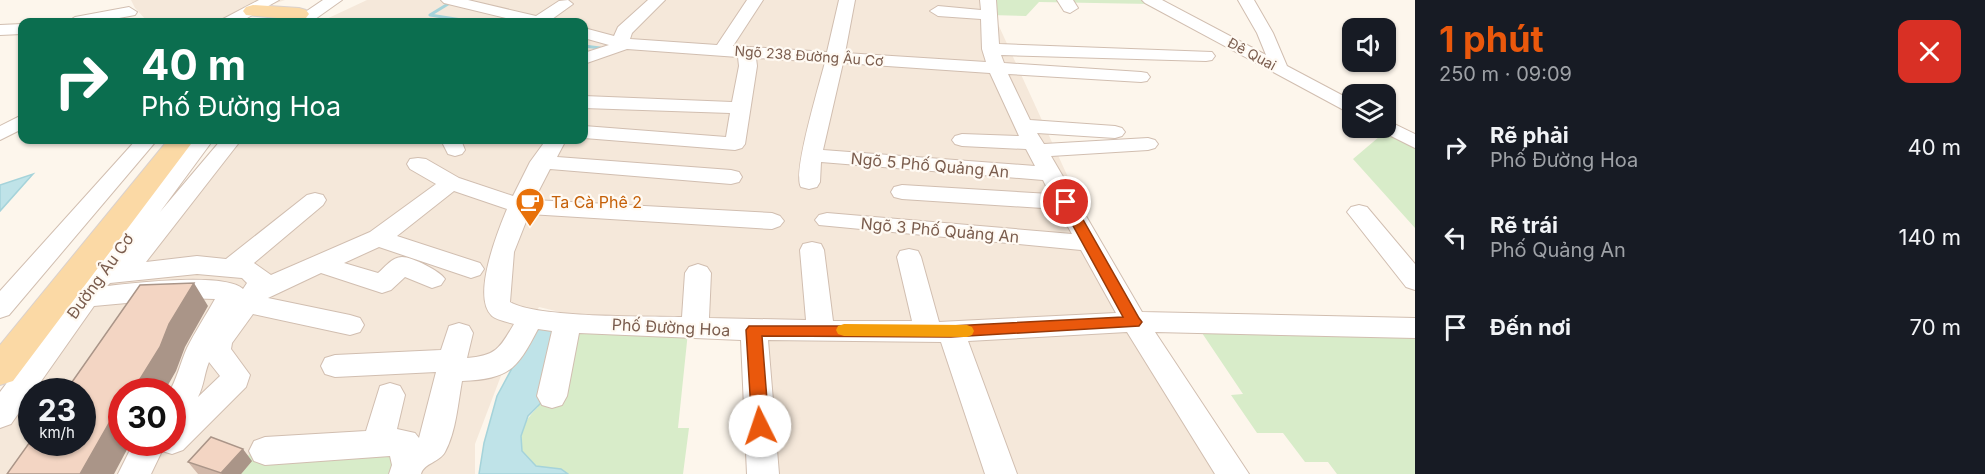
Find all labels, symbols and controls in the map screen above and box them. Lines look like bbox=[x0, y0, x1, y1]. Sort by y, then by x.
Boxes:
text: 1 phút bbox=[1439, 17, 1544, 61]
map controls bbox=[1342, 18, 1396, 138]
button: sound bbox=[1342, 18, 1396, 72]
button: close bbox=[1898, 20, 1961, 83]
street label: Đê Quai bbox=[1225, 34, 1279, 73]
text: 40 m bbox=[141, 39, 246, 90]
icon: right bbox=[42, 42, 120, 120]
street label: Ngõ 238 Đường Âu Cơ bbox=[734, 42, 884, 69]
text: 250 m · 09:09 bbox=[1439, 62, 1572, 86]
button: layers bbox=[1342, 84, 1396, 138]
text: Phố Đường Hoa bbox=[141, 90, 341, 123]
text: Rẽ phải bbox=[1490, 122, 1569, 148]
icon: right bbox=[1439, 131, 1472, 164]
text: 40 m bbox=[1907, 134, 1961, 160]
street label: Ngõ 5 Phố Quảng An bbox=[850, 148, 1010, 182]
text: Phố Đường Hoa bbox=[1490, 148, 1638, 172]
pin bbox=[1040, 176, 1091, 227]
icon: arrive bbox=[1049, 185, 1082, 218]
cafe icon: Ta Cà Phê 2 bbox=[514, 186, 546, 228]
place label: Ta Cà Phê 2 bbox=[551, 192, 642, 212]
text: Rẽ trái bbox=[1490, 212, 1558, 238]
street label: Ngõ 3 Phố Quảng An bbox=[860, 213, 1020, 247]
icon: left bbox=[1439, 221, 1472, 254]
text: 140 m bbox=[1899, 224, 1961, 250]
street label: Đường Âu Cơ bbox=[62, 229, 138, 323]
text: Phố Quảng An bbox=[1490, 238, 1626, 262]
icon: arrive bbox=[1439, 311, 1472, 344]
street label: Phố Đường Hoa bbox=[611, 314, 731, 340]
text: Đến nơi bbox=[1490, 314, 1571, 340]
text: 70 m bbox=[1910, 314, 1961, 340]
speed limit sign: 30 bbox=[108, 378, 186, 456]
text: 23 bbox=[38, 392, 76, 428]
position arrow bbox=[728, 394, 792, 458]
text: km/h bbox=[39, 423, 75, 442]

